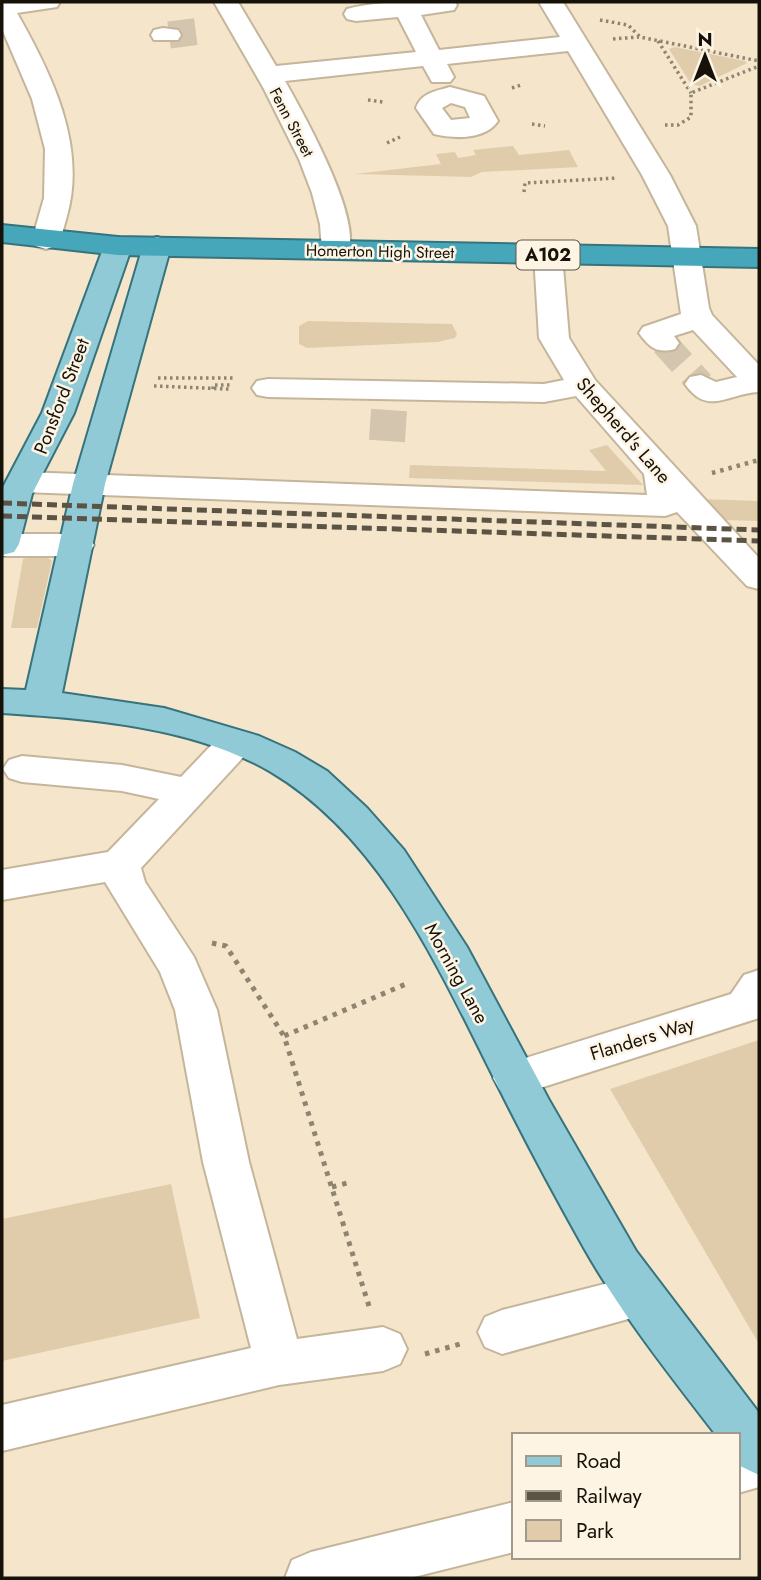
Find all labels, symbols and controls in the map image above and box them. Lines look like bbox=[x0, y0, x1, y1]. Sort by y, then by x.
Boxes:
north arrow bbox=[670, 21, 740, 91]
text: N bbox=[697, 26, 713, 53]
street label: Fenn Street bbox=[264, 83, 320, 161]
street label: Homerton High Street bbox=[306, 239, 454, 264]
road number: A102 bbox=[516, 241, 580, 270]
street label: Ponsford Street bbox=[27, 334, 96, 458]
street label: Shepherd's Lane bbox=[570, 371, 677, 489]
street label: Morning Lane bbox=[418, 918, 495, 1029]
street label: Flanders Way bbox=[587, 1010, 698, 1067]
legend bbox=[512, 1433, 740, 1559]
text: Road bbox=[576, 1446, 621, 1476]
text: Railway bbox=[576, 1481, 642, 1511]
text: Park bbox=[576, 1516, 614, 1546]

